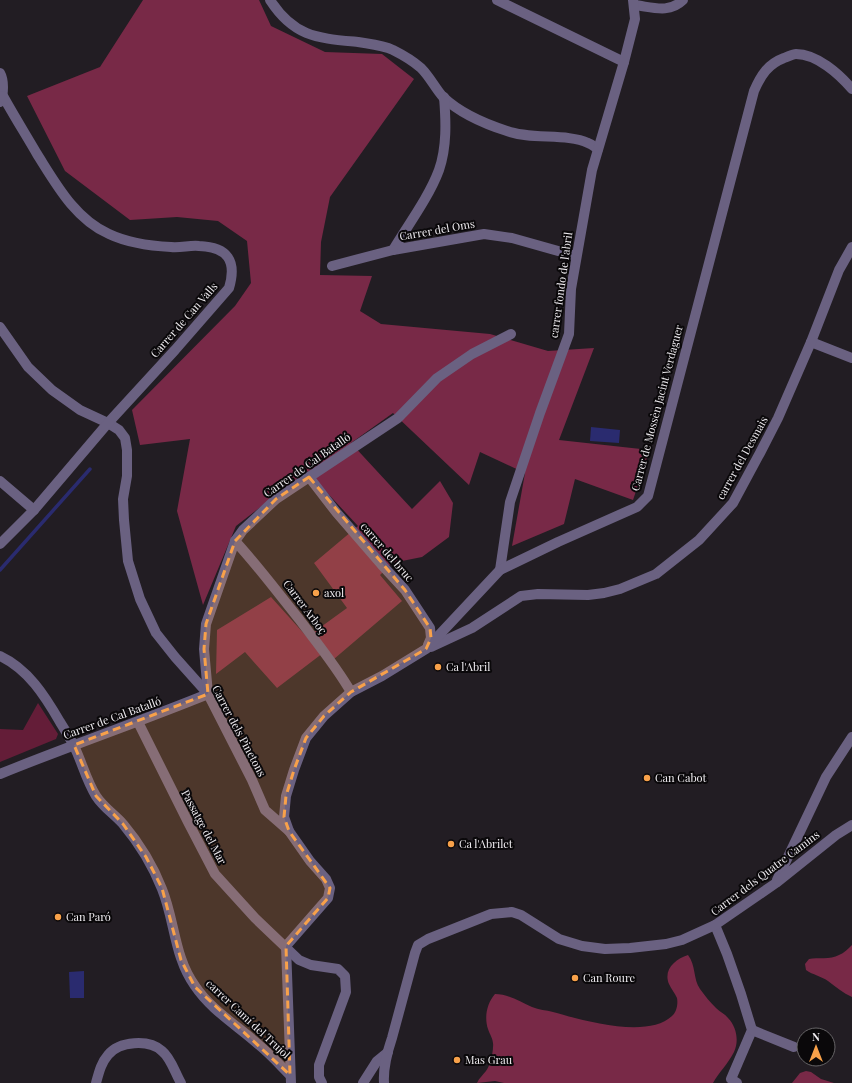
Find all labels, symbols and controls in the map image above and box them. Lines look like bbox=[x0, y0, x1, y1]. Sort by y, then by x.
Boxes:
street label: Carrer del Oms bbox=[398, 215, 476, 244]
street label: carrer fondo de l'abril bbox=[546, 231, 575, 339]
street label: Carrer de Can Valls bbox=[147, 279, 221, 361]
street label: Carrer de Mossèn Jacint Verdaguer bbox=[627, 323, 686, 493]
street label: carrer del Desmais bbox=[712, 413, 771, 502]
street label: Carrer de Cal Batalló bbox=[260, 429, 353, 500]
street label: carrer del bruc bbox=[357, 519, 417, 585]
street label: Carrer Arboç bbox=[280, 576, 331, 637]
place label: axol bbox=[324, 585, 344, 600]
marker: axol bbox=[311, 588, 321, 598]
place label: Ca l'Abril bbox=[446, 659, 490, 674]
marker: Ca l'Abril bbox=[433, 662, 443, 672]
street label: Carrer dels Pinetons bbox=[209, 682, 270, 779]
street label: Carrer de Cal Batalló bbox=[61, 693, 163, 742]
place label: Can Cabot bbox=[655, 770, 707, 785]
marker: Can Cabot bbox=[642, 773, 652, 783]
street label: Passatge del Mar bbox=[178, 787, 230, 867]
street label: Carrer dels Quatre Camins bbox=[707, 827, 822, 919]
place label: Ca l'Abrilet bbox=[459, 836, 513, 851]
marker: Ca l'Abrilet bbox=[446, 839, 456, 849]
place label: Can Paró bbox=[66, 909, 111, 924]
marker: Can Paró bbox=[53, 912, 63, 922]
place label: Can Roure bbox=[583, 970, 636, 985]
marker: Can Roure bbox=[570, 973, 580, 983]
street label: carrer Camí del Trujol bbox=[203, 976, 294, 1062]
north arrow bbox=[796, 1027, 836, 1067]
text: N bbox=[812, 1029, 820, 1044]
place label: Mas Grau bbox=[465, 1052, 513, 1067]
marker: Mas Grau bbox=[452, 1055, 462, 1065]

